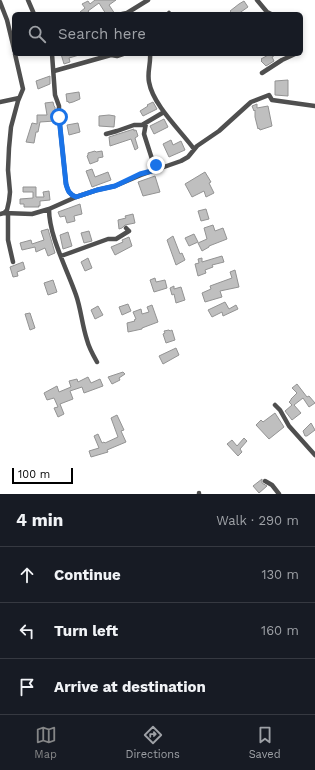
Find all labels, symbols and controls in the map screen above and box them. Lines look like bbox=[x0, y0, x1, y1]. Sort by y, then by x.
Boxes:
search box bbox=[12, 12, 303, 56]
icon: search bbox=[26, 23, 48, 45]
text: Search here bbox=[58, 25, 146, 43]
route start bbox=[50, 108, 68, 126]
route end bbox=[147, 156, 165, 174]
scale bar bbox=[12, 466, 73, 485]
text: 100 m bbox=[18, 468, 50, 481]
text: 4 min bbox=[16, 510, 63, 530]
text: Walk · 290 m bbox=[216, 513, 299, 528]
icon: ahead bbox=[16, 564, 38, 586]
text: Continue bbox=[54, 566, 121, 584]
text: 130 m bbox=[261, 567, 299, 582]
icon: left bbox=[16, 620, 38, 642]
text: Turn left bbox=[54, 622, 118, 640]
text: 160 m bbox=[261, 623, 299, 638]
icon: arrive bbox=[16, 676, 38, 698]
text: Arrive at destination bbox=[54, 678, 206, 696]
tab: Map bbox=[34, 724, 57, 761]
tab: Directions bbox=[126, 724, 180, 761]
tab: Saved bbox=[249, 724, 281, 761]

